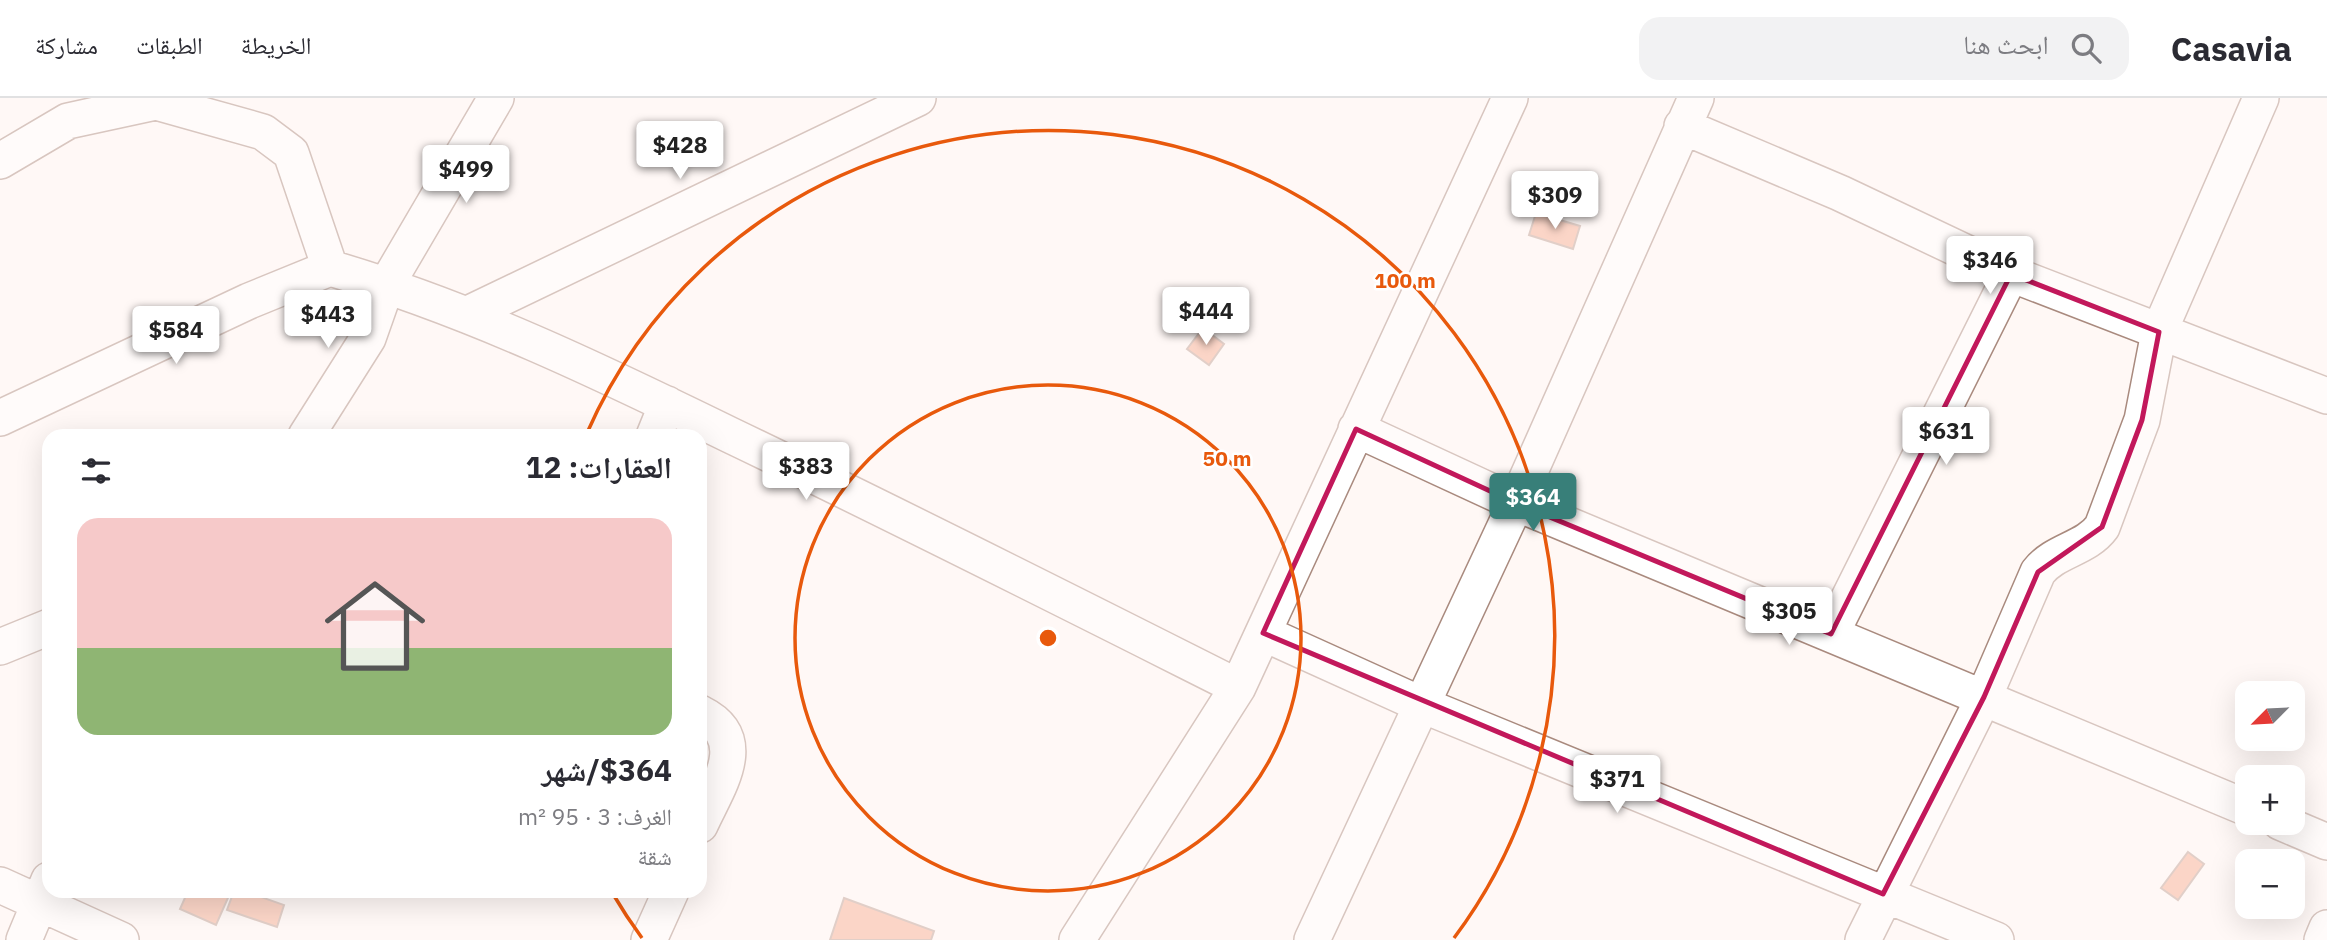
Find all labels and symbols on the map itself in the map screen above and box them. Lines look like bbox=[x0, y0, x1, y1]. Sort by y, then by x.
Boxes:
pin: $428 bbox=[639, 122, 721, 181]
pin: $499 bbox=[425, 146, 507, 205]
pin: $309 bbox=[1514, 172, 1596, 231]
pin: $346 bbox=[1949, 236, 2031, 296]
text: 100 m bbox=[1374, 266, 1436, 294]
pin: $444 bbox=[1165, 288, 1247, 347]
pin: $443 bbox=[287, 290, 369, 350]
pin: $584 bbox=[135, 306, 217, 366]
pin: $631 bbox=[1905, 408, 1987, 467]
pin: $383 bbox=[765, 442, 847, 502]
text: 50 m bbox=[1203, 444, 1251, 472]
pin: $364 bbox=[1492, 474, 1574, 533]
pin: $305 bbox=[1748, 588, 1830, 647]
centre of rings bbox=[1036, 626, 1060, 650]
north arrow bbox=[2235, 681, 2305, 751]
pin: $371 bbox=[1576, 756, 1658, 815]

